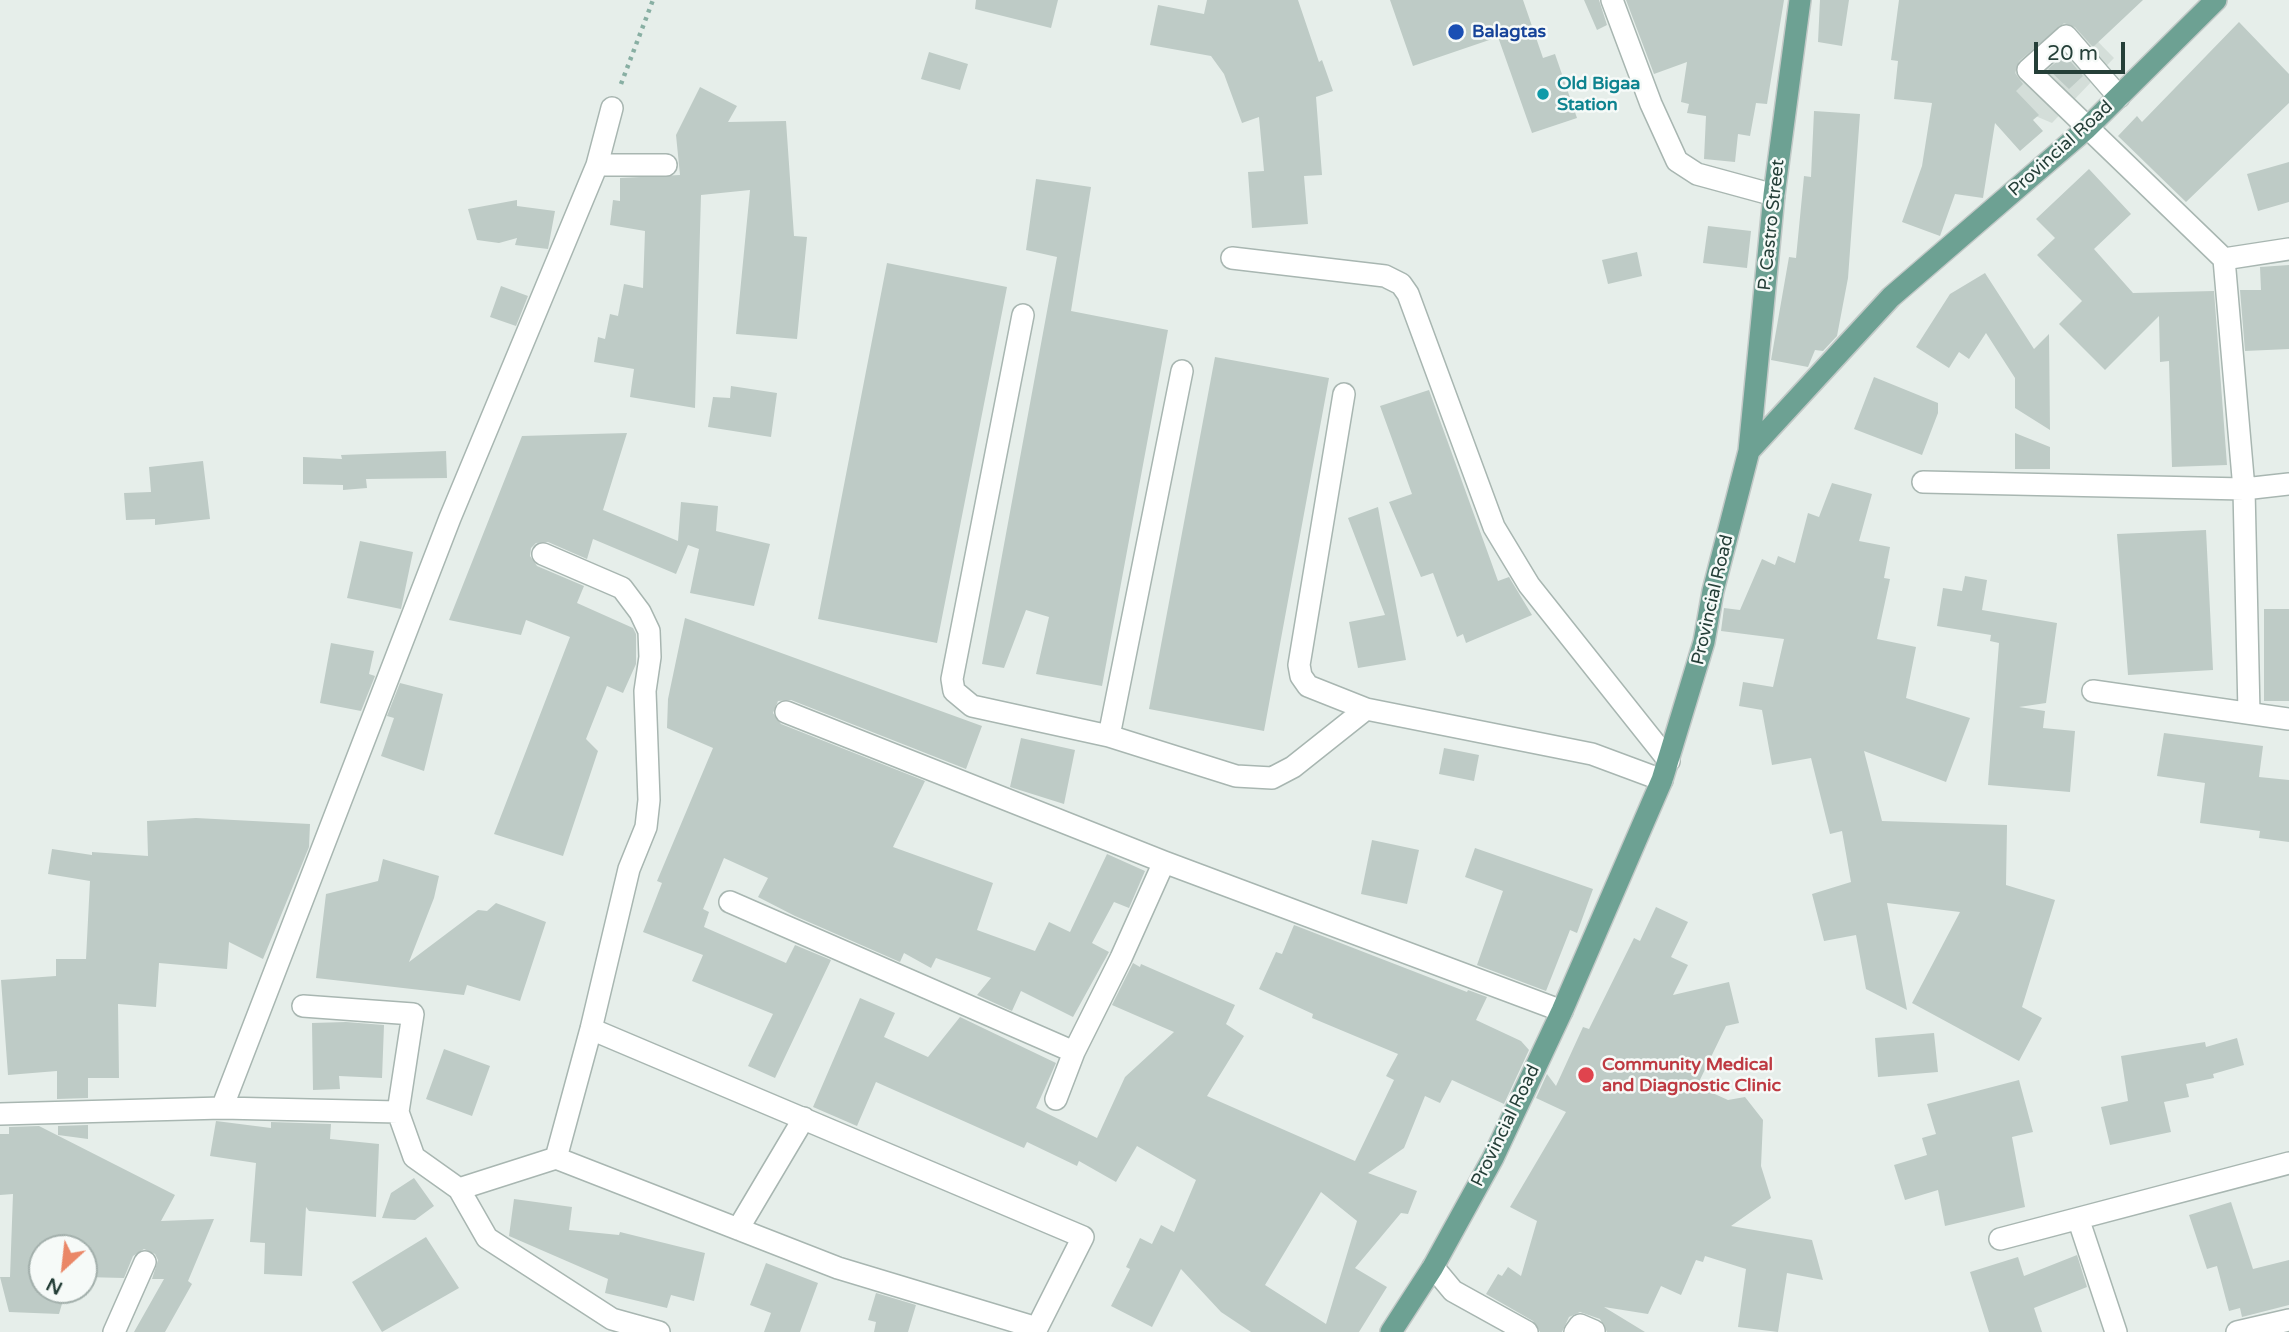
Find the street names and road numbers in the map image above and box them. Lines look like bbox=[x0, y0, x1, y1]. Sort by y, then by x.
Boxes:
street label: Provincial Road bbox=[2004, 96, 2118, 202]
street label: P. Castro Street bbox=[1754, 158, 1790, 292]
street label: Provincial Road bbox=[1688, 533, 1738, 667]
street label: Provincial Road bbox=[1467, 1062, 1545, 1190]

